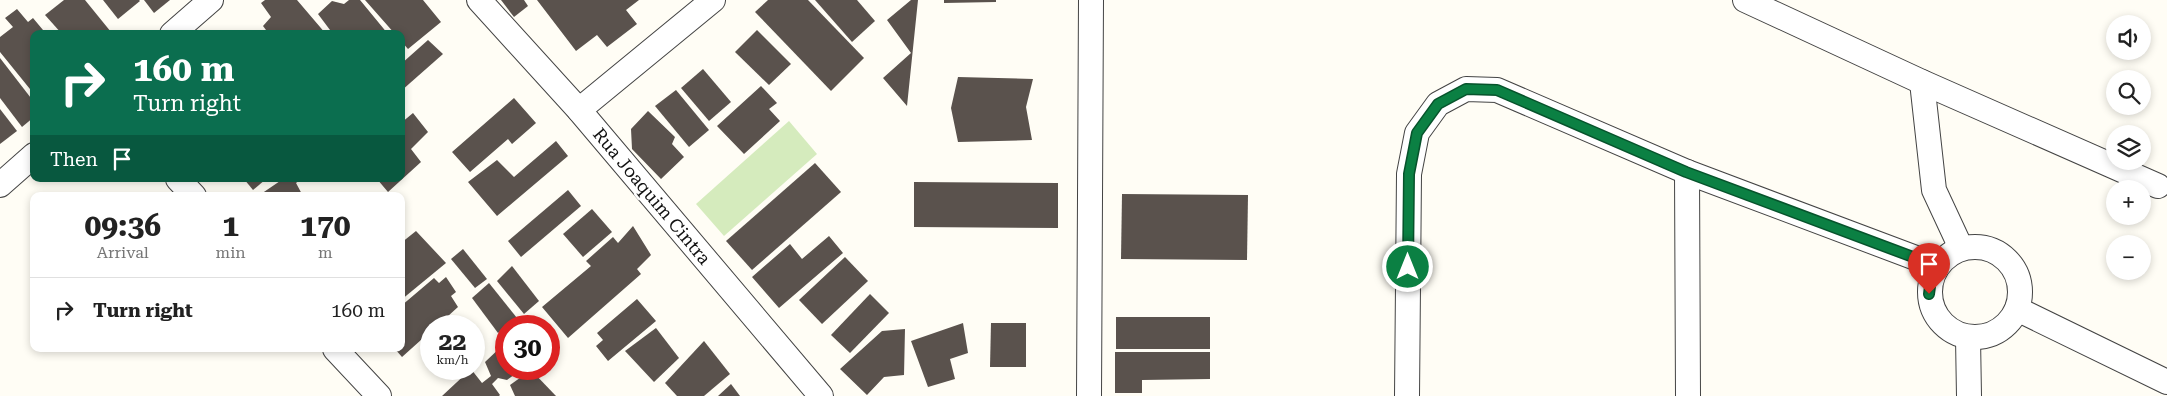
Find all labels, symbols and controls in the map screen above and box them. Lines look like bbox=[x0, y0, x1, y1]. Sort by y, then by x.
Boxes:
map controls bbox=[2106, 15, 2151, 280]
button: sound bbox=[2106, 15, 2151, 60]
text: 160 m bbox=[133, 49, 234, 90]
icon: right bbox=[50, 50, 115, 115]
button: search bbox=[2106, 70, 2151, 115]
text: Turn right bbox=[133, 91, 241, 116]
street label: Rua Joaquim Cintra bbox=[589, 124, 715, 269]
button: layers bbox=[2106, 125, 2151, 170]
icon: arrive bbox=[108, 145, 136, 173]
text: Then bbox=[50, 148, 98, 171]
button: + bbox=[2106, 180, 2151, 225]
text: 09:36 bbox=[84, 208, 161, 243]
text: 1 bbox=[222, 208, 239, 243]
text: 170 bbox=[300, 208, 350, 243]
button: − bbox=[2106, 235, 2151, 280]
position arrow bbox=[1381, 240, 1433, 292]
text: Arrival bbox=[97, 243, 149, 262]
text: min bbox=[216, 243, 246, 262]
text: m bbox=[318, 243, 333, 262]
pin bbox=[1908, 243, 1950, 294]
icon: arrive bbox=[1915, 250, 1943, 278]
icon: right bbox=[50, 296, 78, 324]
text: Turn right bbox=[93, 299, 193, 322]
text: 160 m bbox=[331, 299, 385, 322]
speed limit sign: 30 bbox=[495, 315, 560, 380]
text: 22 bbox=[438, 327, 467, 356]
text: km/h bbox=[436, 353, 469, 367]

